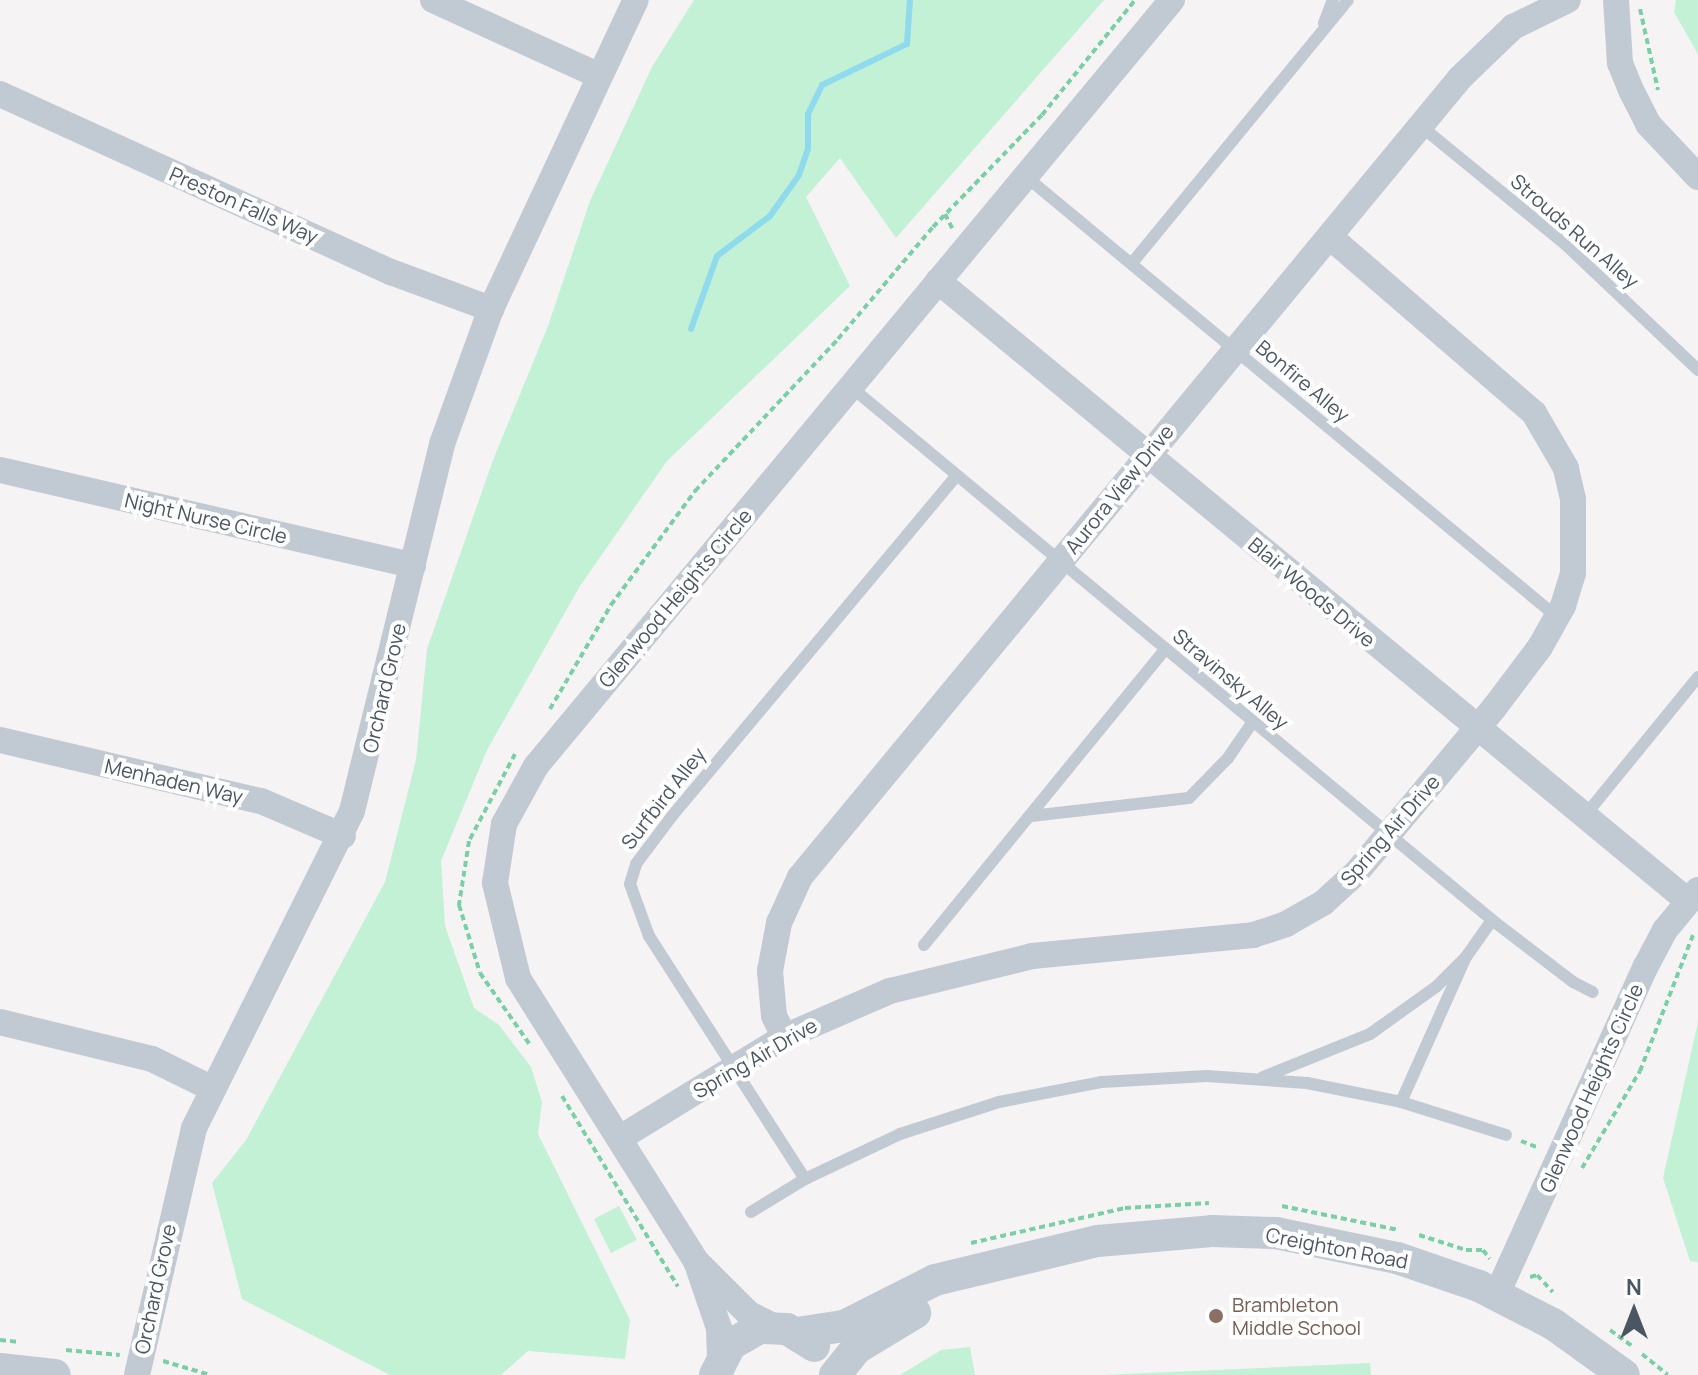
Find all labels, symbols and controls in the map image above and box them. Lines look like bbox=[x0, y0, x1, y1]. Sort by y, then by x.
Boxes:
street label: Preston Falls Way bbox=[166, 161, 322, 249]
street label: Strouds Run Alley bbox=[1506, 169, 1644, 293]
street label: Bonfire Alley bbox=[1251, 335, 1355, 427]
street label: Aurora View Drive bbox=[1060, 420, 1178, 558]
street label: Night Nurse Circle bbox=[123, 488, 289, 548]
street label: Glenwood Heights Circle bbox=[593, 504, 757, 692]
street label: Blair Woods Drive bbox=[1244, 532, 1380, 652]
street label: Orchard Grove bbox=[357, 621, 411, 755]
street label: Stravinsky Alley bbox=[1168, 624, 1294, 734]
street label: Surfbird Alley bbox=[616, 742, 710, 854]
street label: Menhaden Way bbox=[103, 753, 245, 809]
street label: Spring Air Drive bbox=[1335, 770, 1445, 890]
street label: Glenwood Heights Circle bbox=[1534, 980, 1648, 1196]
street label: Spring Air Drive bbox=[689, 1013, 821, 1103]
street label: Orchard Grove bbox=[129, 1222, 181, 1356]
street label: Creighton Road bbox=[1264, 1222, 1410, 1274]
north arrow bbox=[1594, 1271, 1674, 1351]
text: N bbox=[1626, 1272, 1642, 1302]
place label: Brambleton Middle School bbox=[1232, 1292, 1361, 1339]
marker: Brambleton Middle School bbox=[1207, 1307, 1225, 1325]

